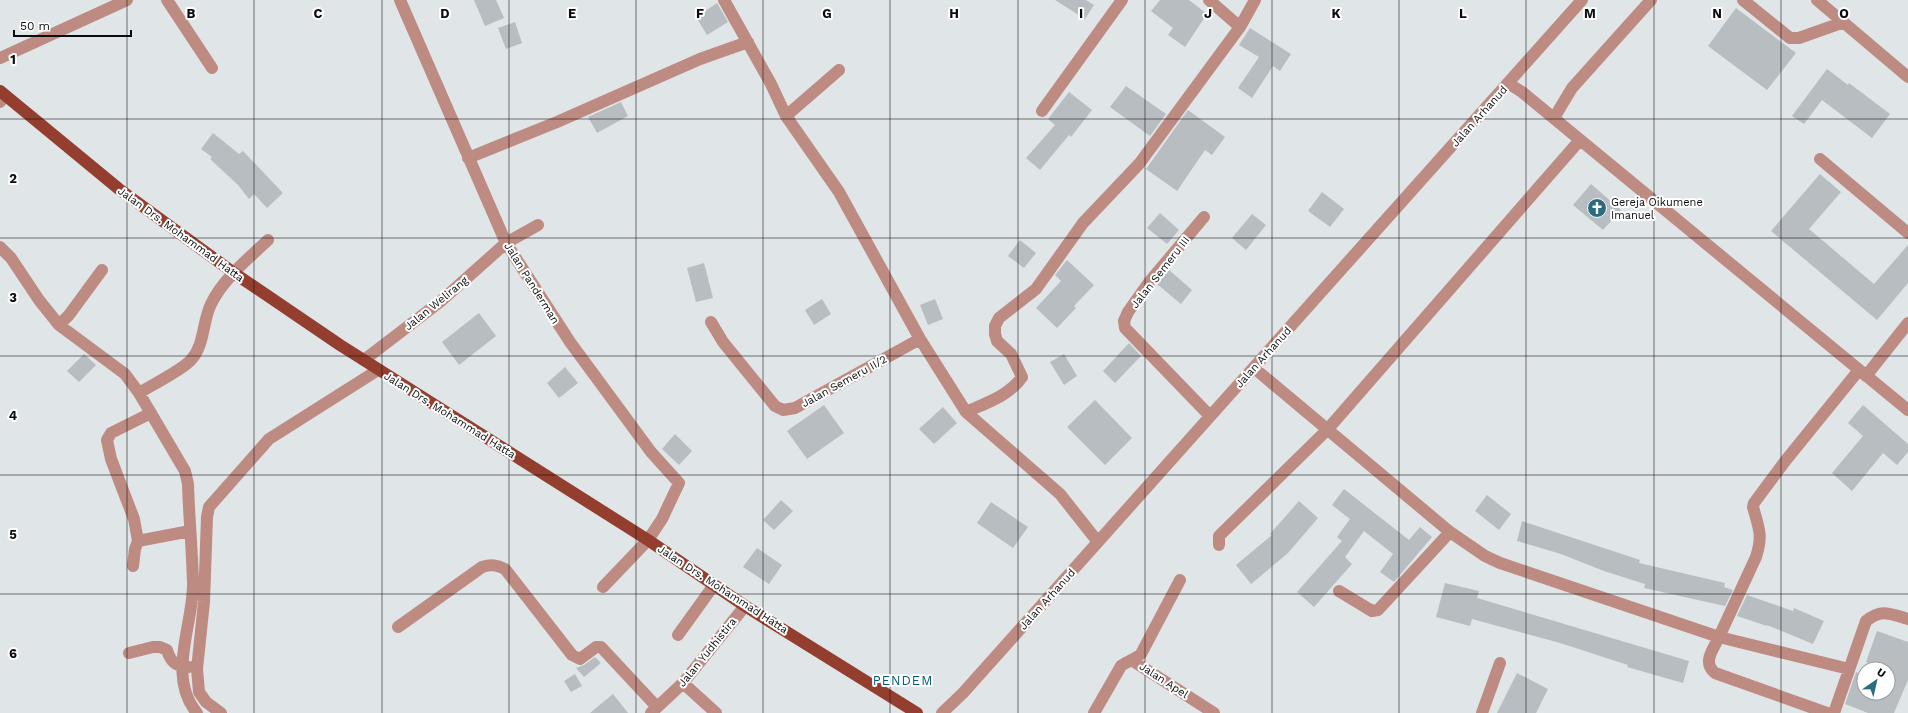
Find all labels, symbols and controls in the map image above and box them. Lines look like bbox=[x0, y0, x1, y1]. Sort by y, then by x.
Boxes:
text: B bbox=[187, 6, 196, 21]
text: C bbox=[314, 6, 323, 21]
text: D bbox=[440, 6, 450, 21]
text: E bbox=[568, 6, 576, 21]
text: F bbox=[696, 6, 704, 21]
text: G bbox=[822, 6, 832, 21]
text: H bbox=[949, 6, 959, 21]
text: I bbox=[1079, 6, 1083, 21]
text: J bbox=[1204, 6, 1212, 21]
text: K bbox=[1331, 6, 1341, 21]
text: L bbox=[1459, 6, 1467, 21]
text: M bbox=[1584, 6, 1596, 21]
text: N bbox=[1712, 6, 1722, 21]
text: O bbox=[1839, 6, 1849, 21]
scale bar bbox=[14, 12, 131, 38]
text: 50 m bbox=[20, 19, 50, 33]
text: 1 bbox=[10, 52, 16, 67]
street label: Jalan Arhanud bbox=[1449, 83, 1510, 149]
text: 2 bbox=[9, 171, 17, 186]
street label: Jalan Drs. Mohammad Hatta bbox=[115, 184, 246, 284]
place label: Gereja Oikumene Imanuel bbox=[1611, 196, 1703, 222]
church icon: Gereja Oikumene Imanuel bbox=[1586, 197, 1608, 219]
street label: Jalan Semeru III bbox=[1128, 234, 1192, 311]
street label: Jalan Panderman bbox=[501, 240, 562, 326]
street label: Jalan Welirang bbox=[402, 274, 471, 333]
text: 3 bbox=[9, 290, 17, 305]
street label: Jalan Arhanud bbox=[1233, 324, 1294, 390]
street label: Jalan Semeru II/2 bbox=[799, 353, 889, 410]
street label: Jalan Drs. Mohammad Hatta bbox=[382, 369, 518, 461]
text: 4 bbox=[9, 408, 18, 423]
text: 5 bbox=[9, 527, 17, 542]
street label: Jalan Drs. Mohammad Hatta bbox=[655, 542, 790, 636]
street label: Jalan Arhanud bbox=[1017, 566, 1078, 632]
street label: Jalan Yudhistira bbox=[676, 615, 739, 689]
text: 6 bbox=[9, 646, 17, 661]
street label: Jalan Apel bbox=[1137, 660, 1191, 701]
north arrow bbox=[1856, 661, 1896, 701]
text: U bbox=[1874, 666, 1888, 681]
district label: PENDEM bbox=[873, 673, 933, 688]

